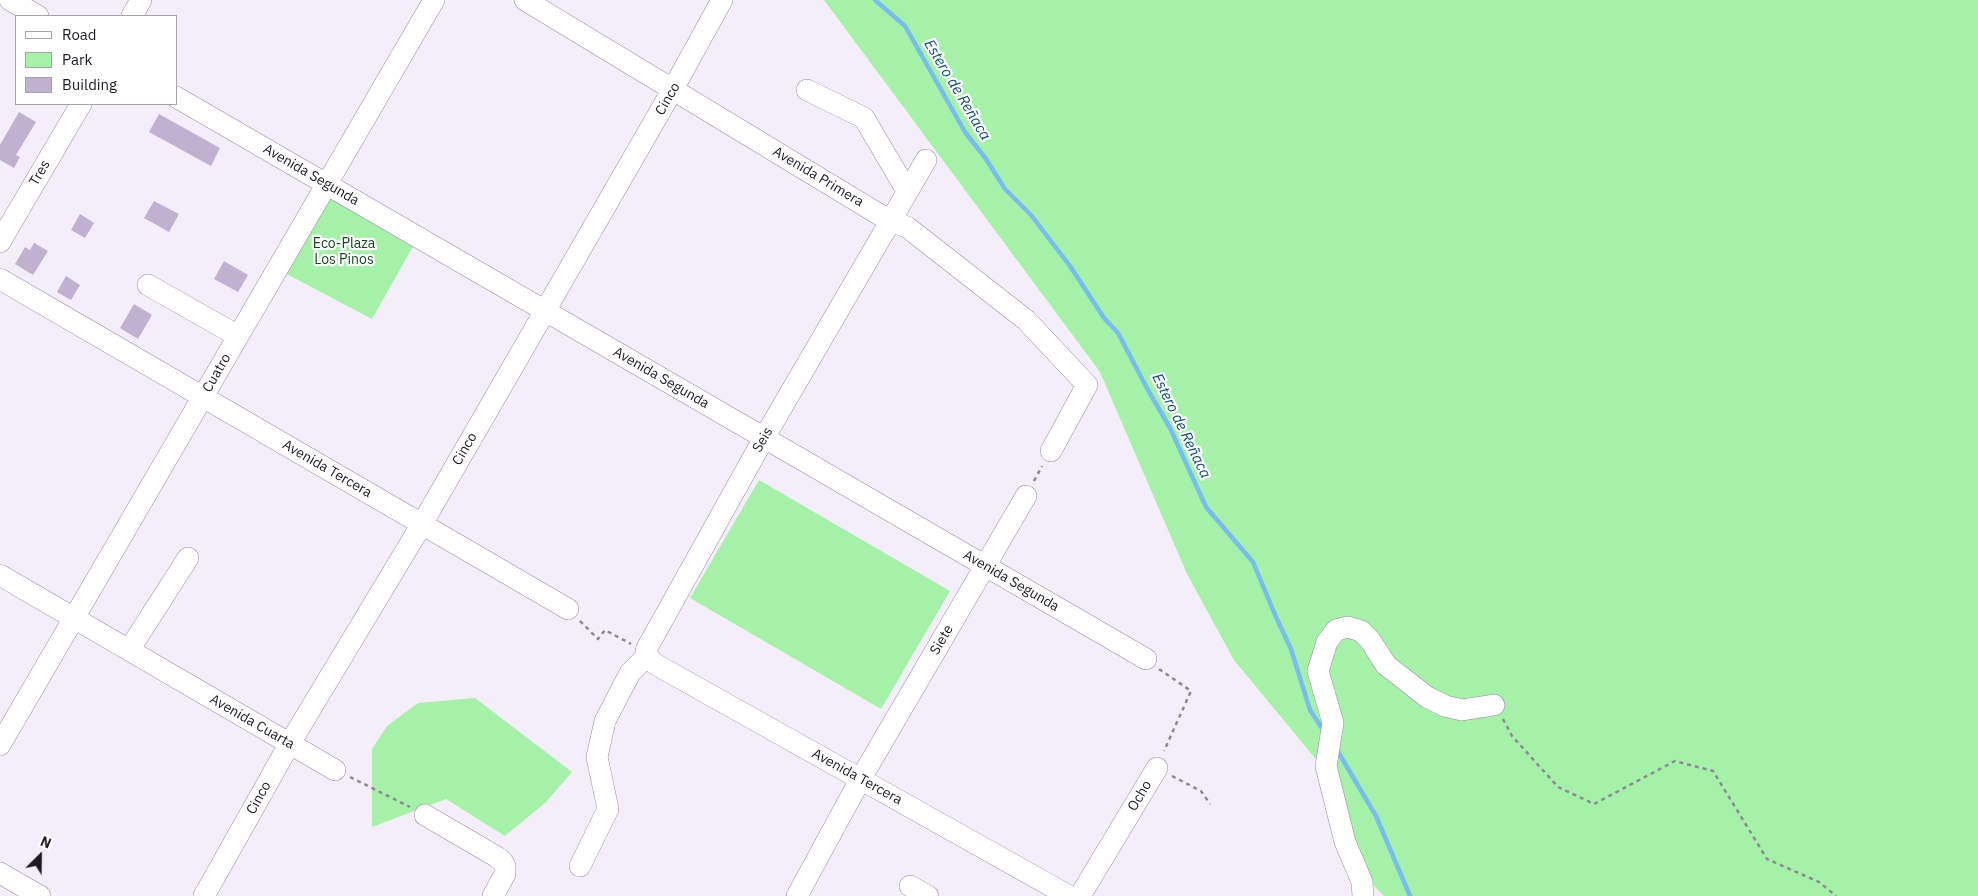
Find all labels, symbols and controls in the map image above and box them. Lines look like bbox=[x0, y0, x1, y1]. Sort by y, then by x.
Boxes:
legend bbox=[15, 15, 178, 105]
text: Road bbox=[62, 25, 97, 44]
water label: Estero de Reñaca bbox=[920, 36, 994, 144]
text: Park bbox=[62, 50, 92, 69]
text: Building bbox=[62, 75, 117, 94]
street label: Cinco bbox=[652, 80, 684, 118]
street label: Avenida Segunda bbox=[260, 141, 362, 209]
street label: Avenida Primera bbox=[770, 143, 866, 211]
street label: Tres bbox=[26, 157, 54, 189]
park label: Eco-Plaza Los Pinos bbox=[313, 236, 375, 268]
street label: Avenida Segunda bbox=[610, 344, 712, 412]
street label: Cuatro bbox=[199, 351, 235, 395]
water label: Estero de Reñaca bbox=[1148, 371, 1214, 481]
street label: Seis bbox=[749, 424, 777, 456]
street label: Cinco bbox=[449, 430, 481, 468]
street label: Avenida Tercera bbox=[279, 437, 375, 501]
street label: Avenida Segunda bbox=[960, 547, 1062, 615]
street label: Siete bbox=[927, 622, 957, 658]
street label: Avenida Cuarta bbox=[207, 691, 297, 753]
street label: Avenida Tercera bbox=[809, 745, 905, 809]
street label: Ocho bbox=[1124, 778, 1156, 814]
street label: Cinco bbox=[243, 779, 275, 817]
north arrow bbox=[15, 831, 65, 881]
text: N bbox=[38, 832, 54, 852]

